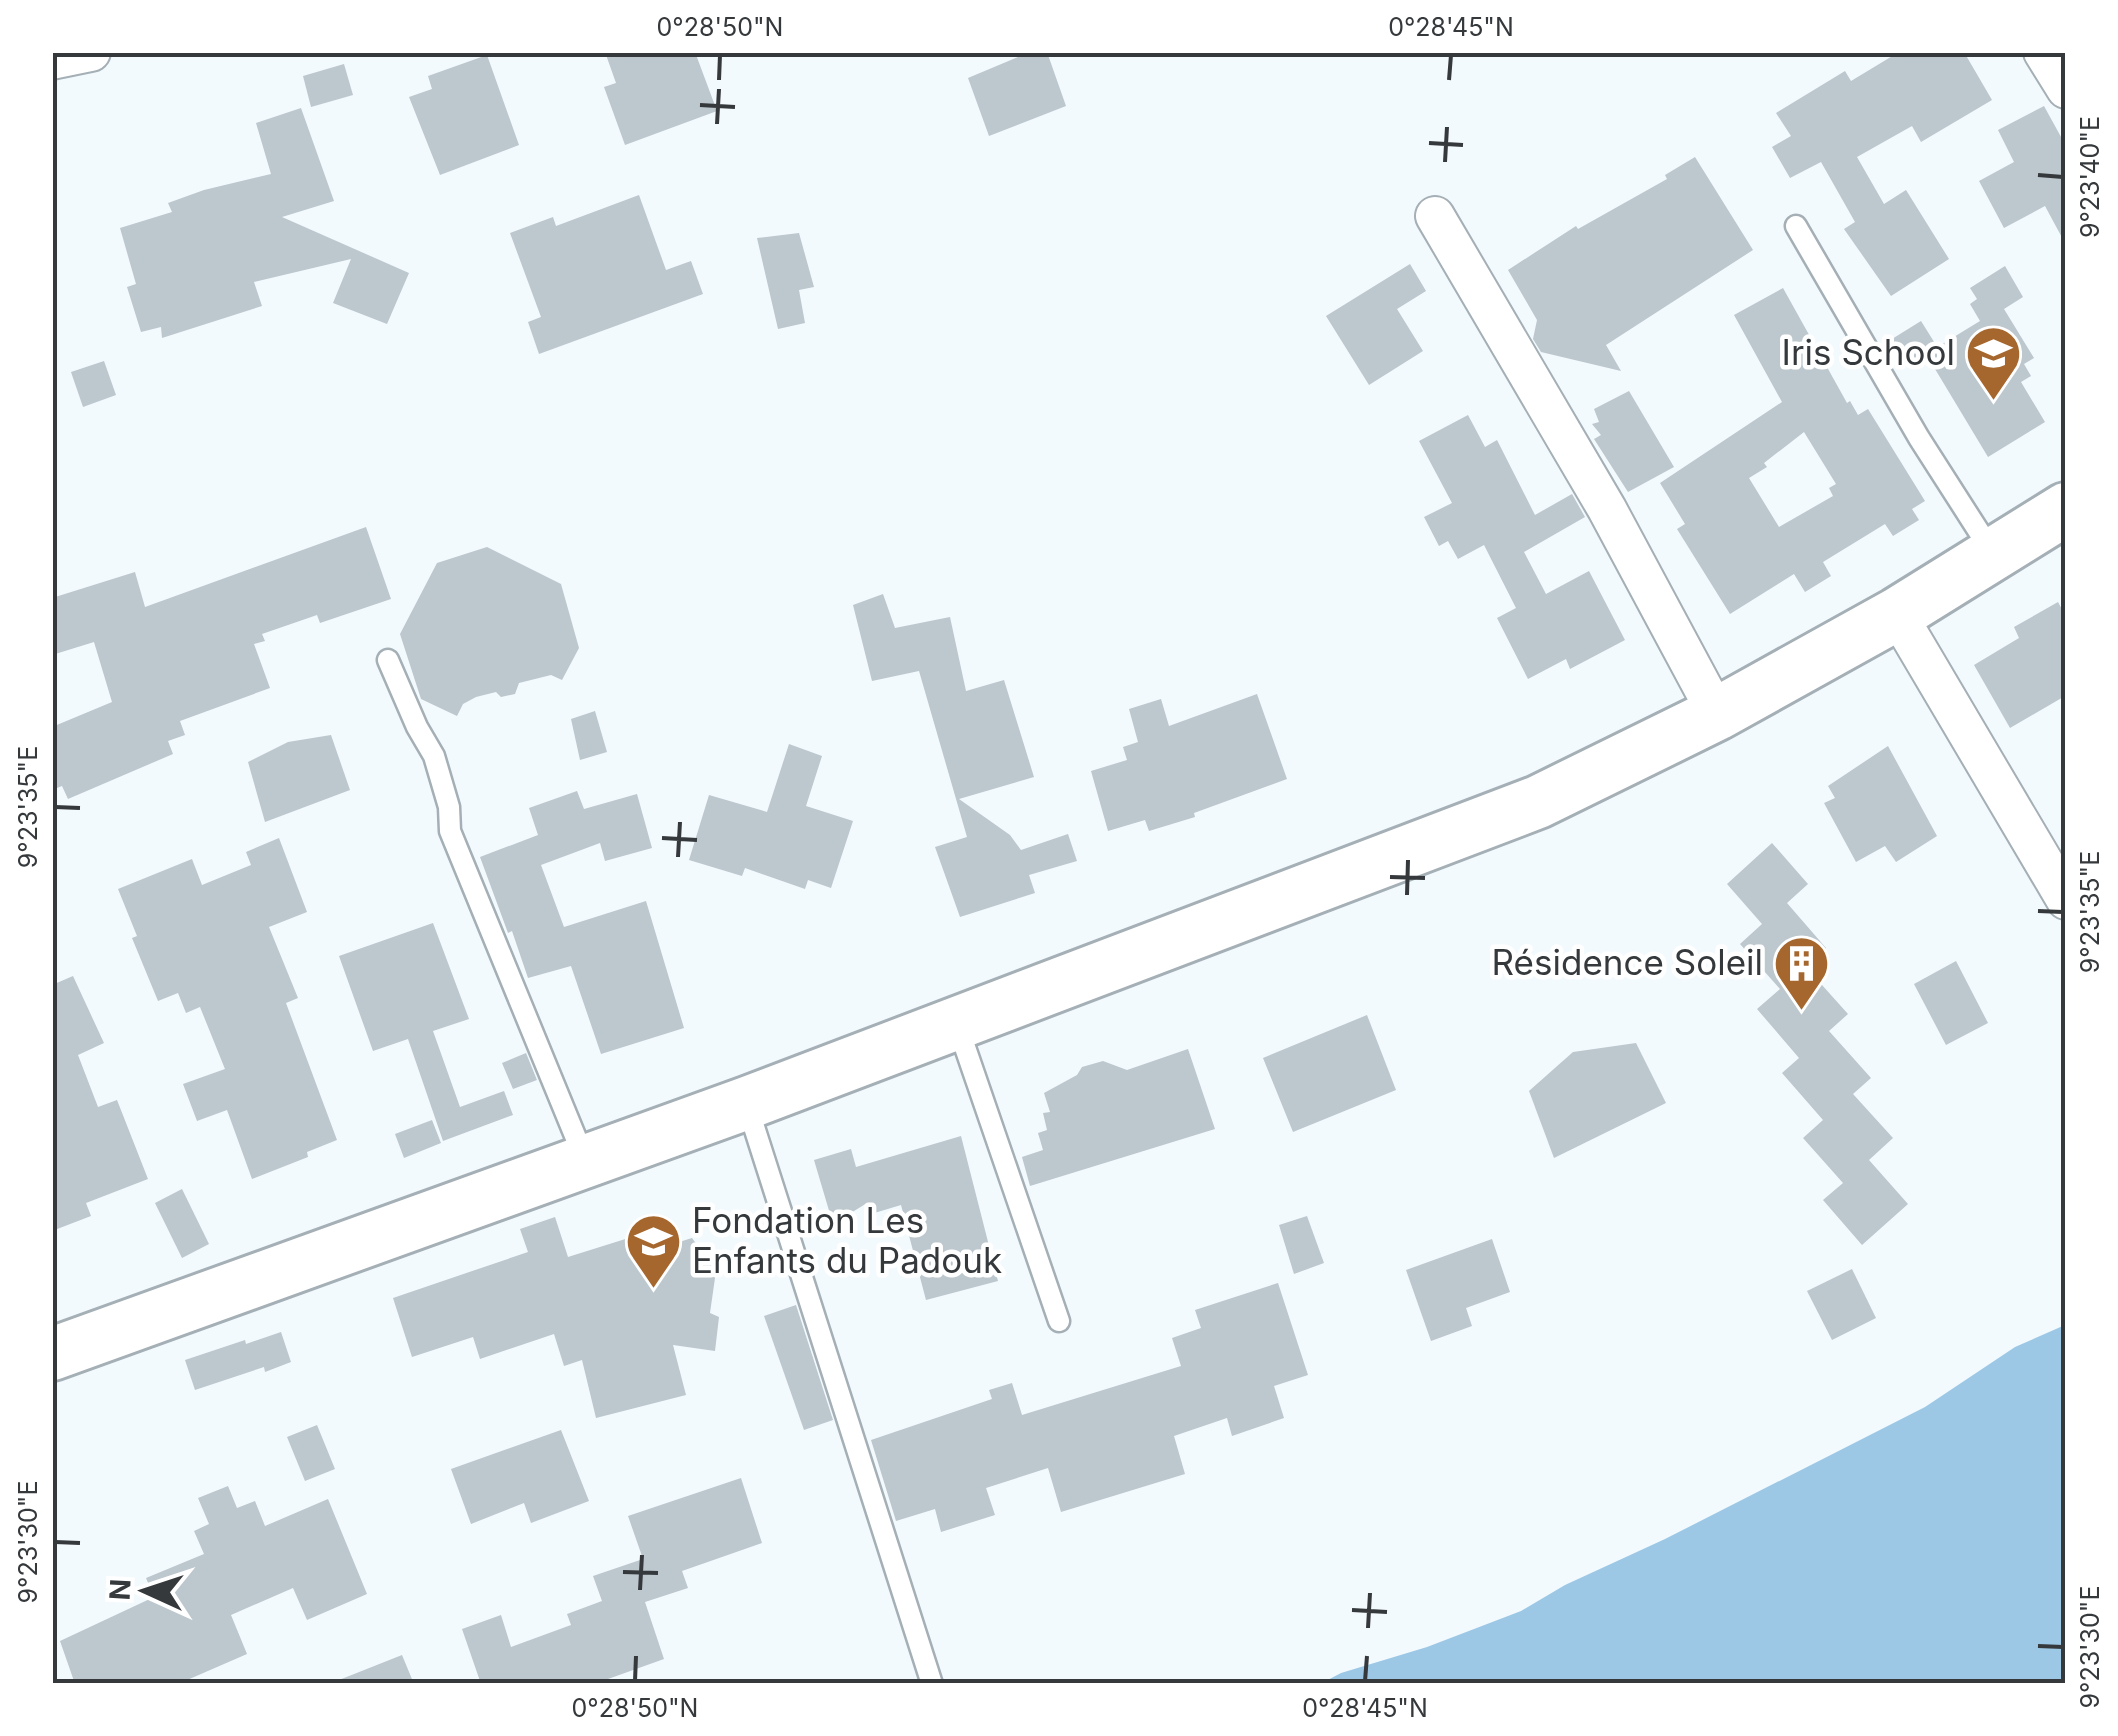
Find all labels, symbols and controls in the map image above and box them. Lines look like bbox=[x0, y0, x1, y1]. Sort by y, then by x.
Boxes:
text: 0°28'50"N bbox=[657, 12, 783, 42]
text: 0°28'45"N bbox=[1388, 12, 1514, 42]
text: 9°23'40"E bbox=[2075, 116, 2105, 238]
school or university icon: Iris School bbox=[1964, 323, 2024, 402]
place label: Iris School bbox=[1781, 331, 1955, 373]
text: 9°23'35"E bbox=[13, 746, 43, 868]
text: 9°23'35"E bbox=[2075, 851, 2105, 973]
building icon: Résidence Soleil bbox=[1772, 933, 1832, 1012]
place label: Résidence Soleil bbox=[1492, 941, 1763, 983]
place label: Fondation Les Enfants du Padouk bbox=[692, 1199, 1002, 1281]
school or university icon: Fondation Les Enfants du Padouk bbox=[623, 1211, 683, 1290]
text: 9°23'30"E bbox=[13, 1481, 43, 1603]
north arrow bbox=[95, 1541, 195, 1641]
text: N bbox=[102, 1578, 138, 1601]
text: 9°23'30"E bbox=[2075, 1586, 2105, 1708]
text: 0°28'50"N bbox=[572, 1693, 698, 1723]
text: 0°28'45"N bbox=[1302, 1693, 1428, 1723]

